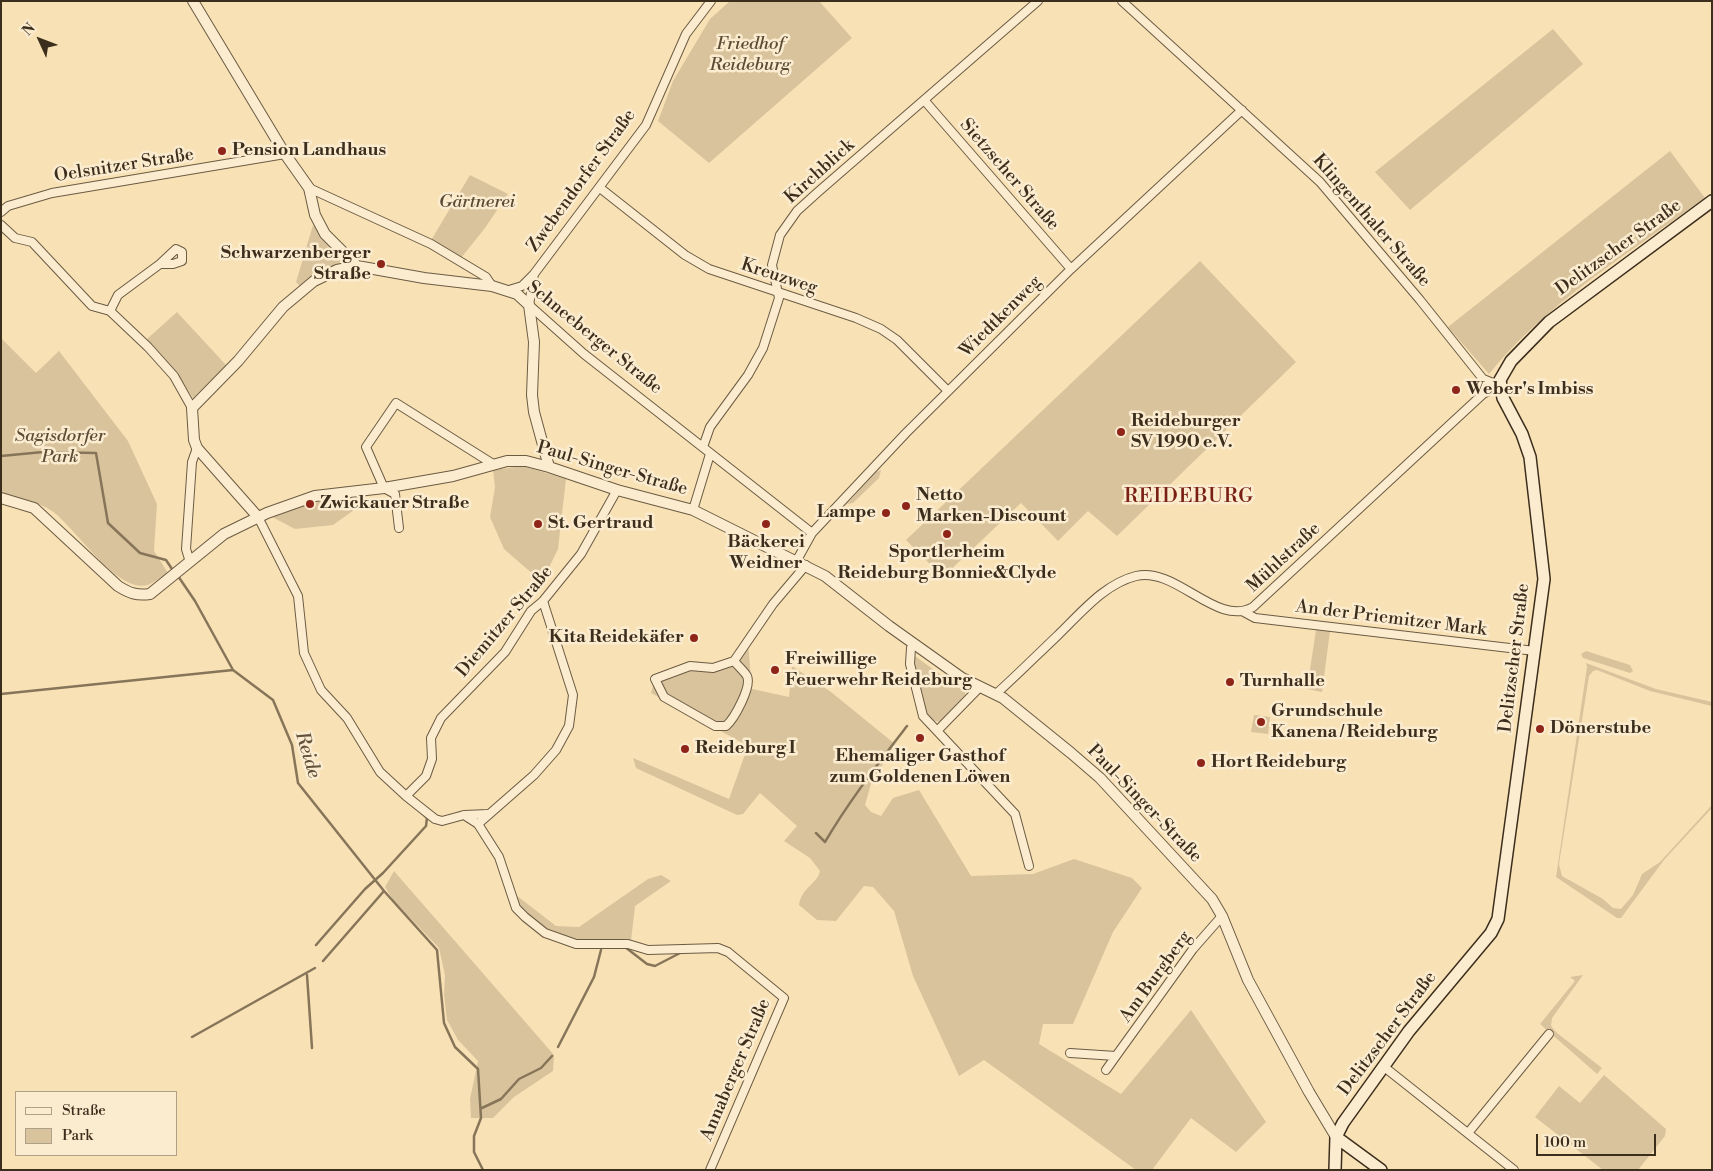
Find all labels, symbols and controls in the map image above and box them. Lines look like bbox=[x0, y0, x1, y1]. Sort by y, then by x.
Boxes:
north arrow bbox=[15, 15, 65, 65]
text: N bbox=[19, 20, 39, 40]
park label: Friedhof Reideburg bbox=[709, 34, 791, 76]
street label: Zwebendorfer Straße bbox=[523, 106, 641, 256]
street label: Sietzscher Straße bbox=[955, 115, 1063, 235]
street label: Kirchblick bbox=[781, 135, 859, 209]
place label: Pension Landhaus bbox=[232, 140, 386, 162]
street label: Oelsnitzer Straße bbox=[53, 144, 195, 188]
marker: Pension Landhaus bbox=[216, 145, 228, 157]
street label: Klingenthaler Straße bbox=[1307, 150, 1435, 292]
park label: Gärtnerei bbox=[439, 192, 515, 214]
street label: Delitzscher Straße bbox=[1552, 195, 1686, 301]
place label: Schwarzenberger Straße bbox=[221, 243, 371, 286]
street label: Kreuzweg bbox=[738, 254, 820, 300]
marker: Schwarzenberger Straße bbox=[375, 258, 387, 270]
street label: Wiedtkenweg bbox=[956, 272, 1046, 362]
street label: Schneeberger Straße bbox=[522, 277, 666, 399]
place label: Weber's Imbiss bbox=[1466, 379, 1593, 401]
marker: Weber's Imbiss bbox=[1450, 384, 1462, 396]
place label: Reideburger SV 1990 e.V. bbox=[1131, 411, 1241, 454]
park label: Sagisdorfer Park bbox=[15, 426, 105, 468]
marker: Reideburger SV 1990 e.V. bbox=[1115, 426, 1127, 438]
street label: Paul-Singer-Straße bbox=[534, 437, 690, 501]
place label: Netto Marken-Discount bbox=[916, 485, 1066, 528]
district label: REIDEBURG bbox=[1123, 485, 1255, 509]
place label: Zwickauer Straße bbox=[320, 493, 470, 515]
marker: Zwickauer Straße bbox=[304, 498, 316, 510]
marker: Netto Marken-Discount bbox=[900, 500, 912, 512]
place label: Lampe bbox=[817, 502, 876, 524]
marker: Lampe bbox=[880, 507, 892, 519]
place label: St. Gertraud bbox=[548, 513, 654, 535]
marker: St. Gertraud bbox=[532, 518, 544, 530]
marker: Bäckerei Weidner bbox=[760, 518, 772, 530]
street label: Mühlstraße bbox=[1243, 519, 1325, 597]
marker: Sportlerheim Reideburg Bonnie&Clyde bbox=[941, 528, 953, 540]
place label: Bäckerei Weidner bbox=[727, 532, 805, 574]
place label: Sportlerheim Reideburg Bonnie&Clyde bbox=[837, 542, 1057, 584]
street label: Diemitzer Straße bbox=[452, 562, 558, 682]
street label: Delitzscher Straße bbox=[1495, 582, 1535, 734]
street label: An der Priemitzer Mark bbox=[1294, 597, 1488, 641]
place label: Kita Reidekäfer bbox=[549, 627, 684, 649]
marker: Kita Reidekäfer bbox=[688, 632, 700, 644]
place label: Freiwillige Feuerwehr Reideburg bbox=[785, 649, 972, 692]
marker: Freiwillige Feuerwehr Reideburg bbox=[769, 664, 781, 676]
place label: Turnhalle bbox=[1240, 671, 1325, 693]
marker: Turnhalle bbox=[1224, 676, 1236, 688]
place label: Grundschule Kanena / Reideburg bbox=[1271, 701, 1437, 744]
marker: Grundschule Kanena / Reideburg bbox=[1255, 716, 1267, 728]
place label: Dönerstube bbox=[1550, 718, 1651, 740]
marker: Dönerstube bbox=[1534, 723, 1546, 735]
water label: Reide bbox=[289, 729, 325, 781]
marker: Ehemaliger Gasthof zum Goldenen Löwen bbox=[914, 732, 926, 744]
place label: Reideburg I bbox=[695, 738, 796, 760]
street label: Paul-Singer-Straße bbox=[1082, 740, 1206, 868]
marker: Reideburg I bbox=[679, 743, 691, 755]
place label: Ehemaliger Gasthof zum Goldenen Löwen bbox=[830, 746, 1010, 789]
place label: Hort Reideburg bbox=[1211, 752, 1346, 774]
marker: Hort Reideburg bbox=[1195, 757, 1207, 769]
street label: Am Burgberg bbox=[1116, 927, 1196, 1027]
street label: Delitzscher Straße bbox=[1334, 968, 1442, 1100]
street label: Annaberger Straße bbox=[696, 996, 776, 1144]
legend bbox=[15, 1091, 178, 1156]
text: Straße bbox=[62, 1101, 106, 1120]
scale bar bbox=[1538, 1124, 1658, 1156]
text: Park bbox=[62, 1126, 93, 1145]
text: 100 m bbox=[1544, 1133, 1586, 1152]

